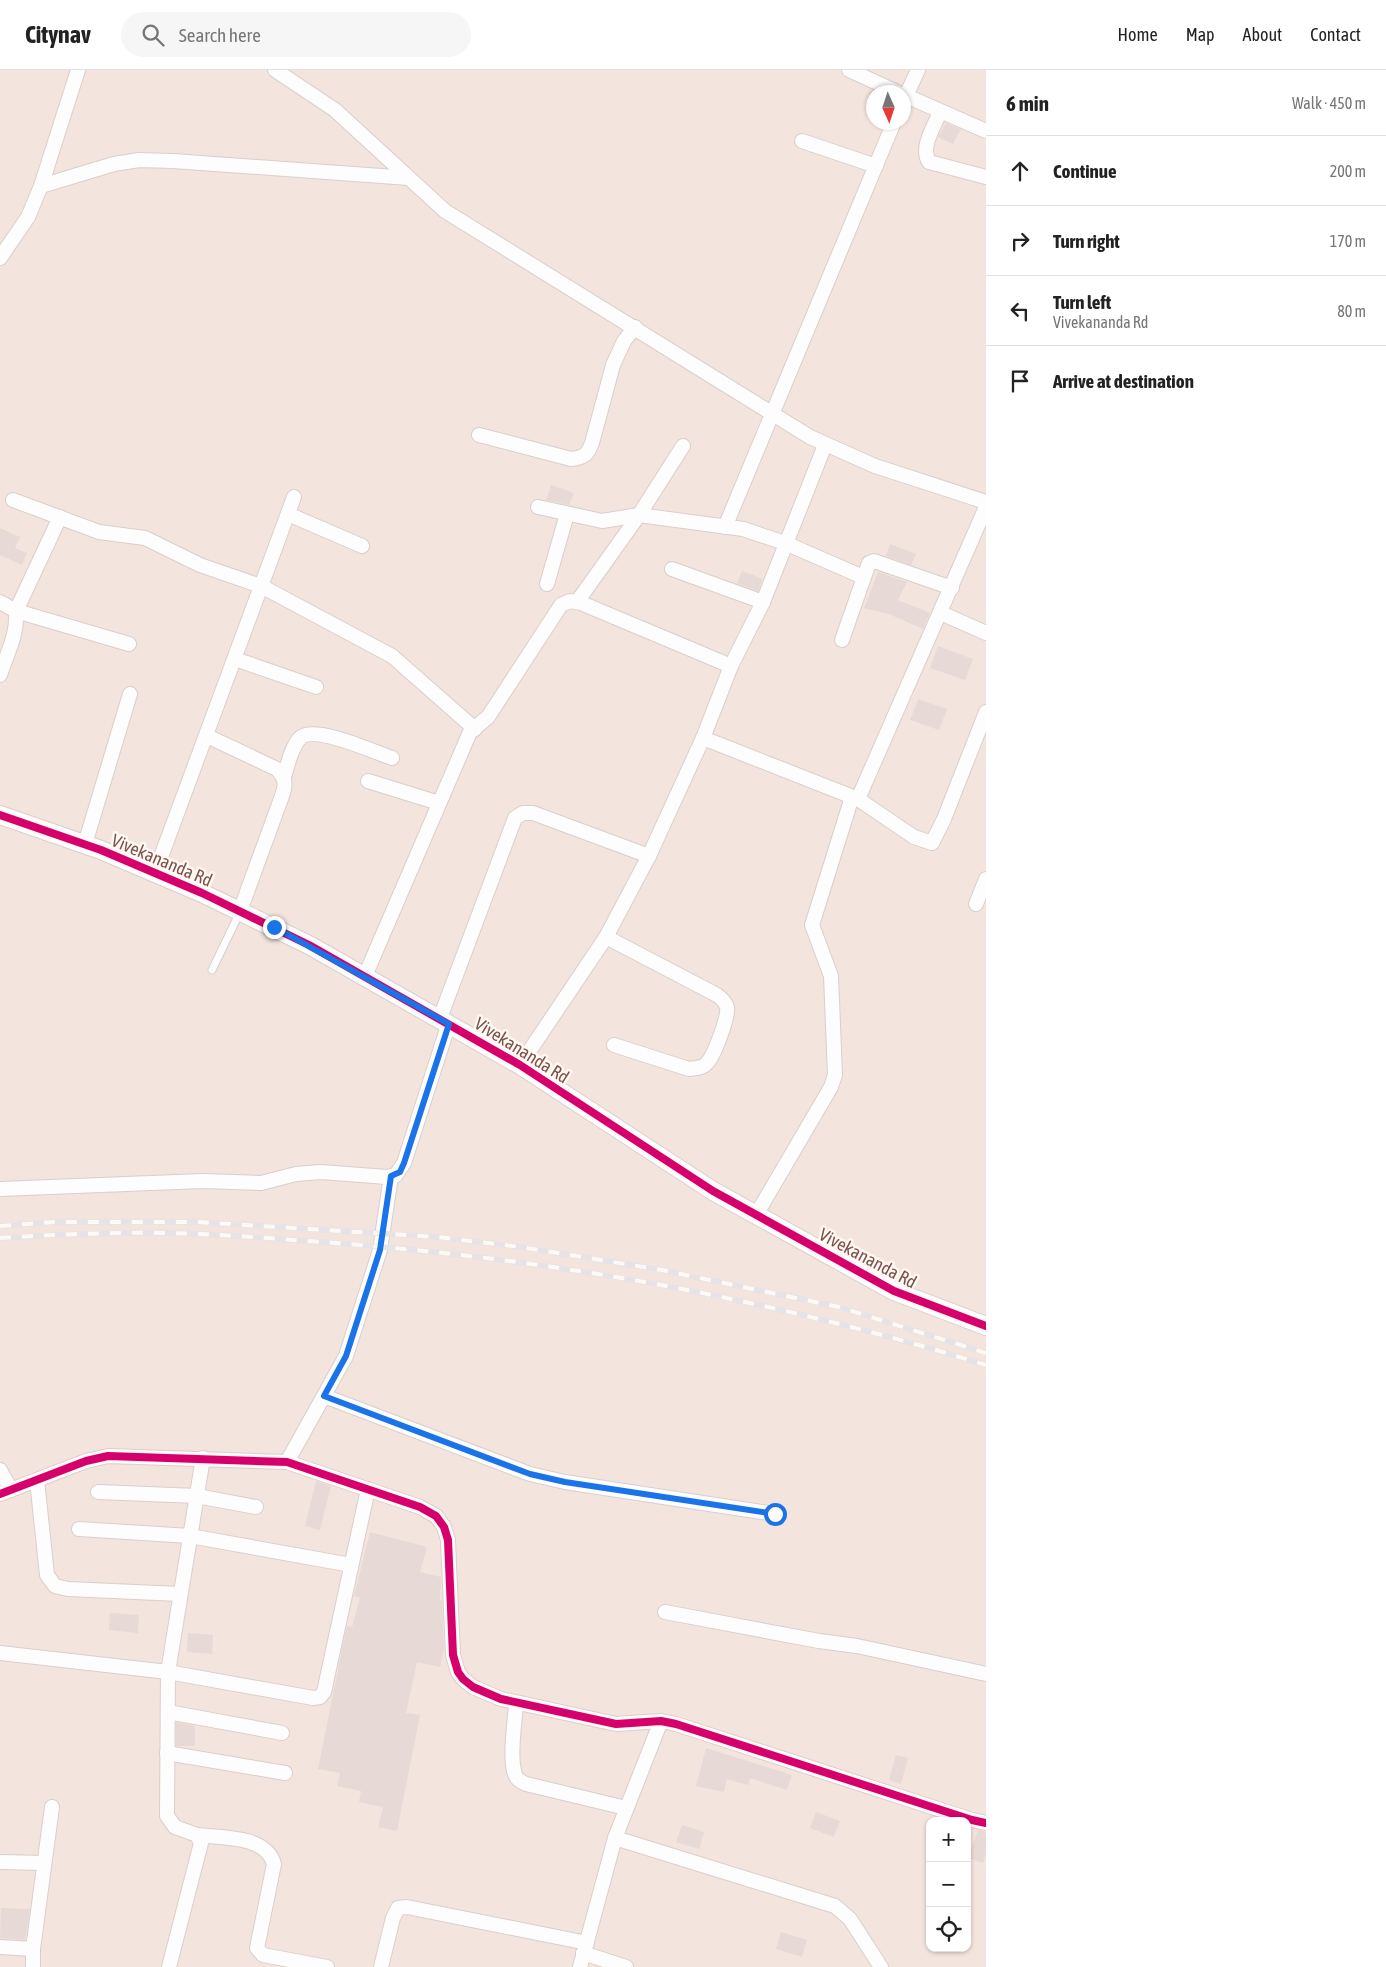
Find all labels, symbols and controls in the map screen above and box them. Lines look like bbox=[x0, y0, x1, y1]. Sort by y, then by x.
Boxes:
search box bbox=[121, 12, 471, 57]
text: Citynav bbox=[25, 21, 91, 48]
icon: search bbox=[139, 21, 167, 49]
text: Search here bbox=[179, 24, 261, 46]
text: Home bbox=[1118, 24, 1158, 45]
text: Map bbox=[1186, 24, 1215, 45]
text: About bbox=[1243, 24, 1282, 45]
text: Contact bbox=[1310, 24, 1361, 45]
north arrow bbox=[866, 85, 911, 130]
text: 6 min bbox=[1006, 91, 1049, 115]
text: Walk · 450 m bbox=[1292, 94, 1366, 112]
icon: ahead bbox=[1006, 157, 1034, 185]
text: Continue bbox=[1053, 160, 1117, 182]
text: 200 m bbox=[1330, 162, 1366, 180]
icon: right bbox=[1006, 227, 1034, 255]
text: Turn right bbox=[1053, 230, 1120, 252]
text: 170 m bbox=[1330, 232, 1366, 250]
text: Turn left bbox=[1053, 291, 1111, 313]
icon: left bbox=[1006, 297, 1034, 325]
text: 80 m bbox=[1337, 302, 1366, 320]
text: Vivekananda Rd bbox=[1053, 313, 1148, 331]
icon: arrive bbox=[1006, 367, 1034, 395]
text: Arrive at destination bbox=[1053, 370, 1194, 392]
street label: Vivekananda Rd bbox=[108, 829, 216, 891]
route end bbox=[263, 916, 286, 939]
street label: Vivekananda Rd bbox=[471, 1013, 573, 1087]
street label: Vivekananda Rd bbox=[816, 1224, 920, 1292]
route start bbox=[764, 1503, 787, 1526]
map controls bbox=[926, 1817, 971, 1952]
button: + bbox=[926, 1817, 971, 1862]
button: − bbox=[926, 1862, 971, 1907]
button: locate bbox=[926, 1907, 971, 1952]

